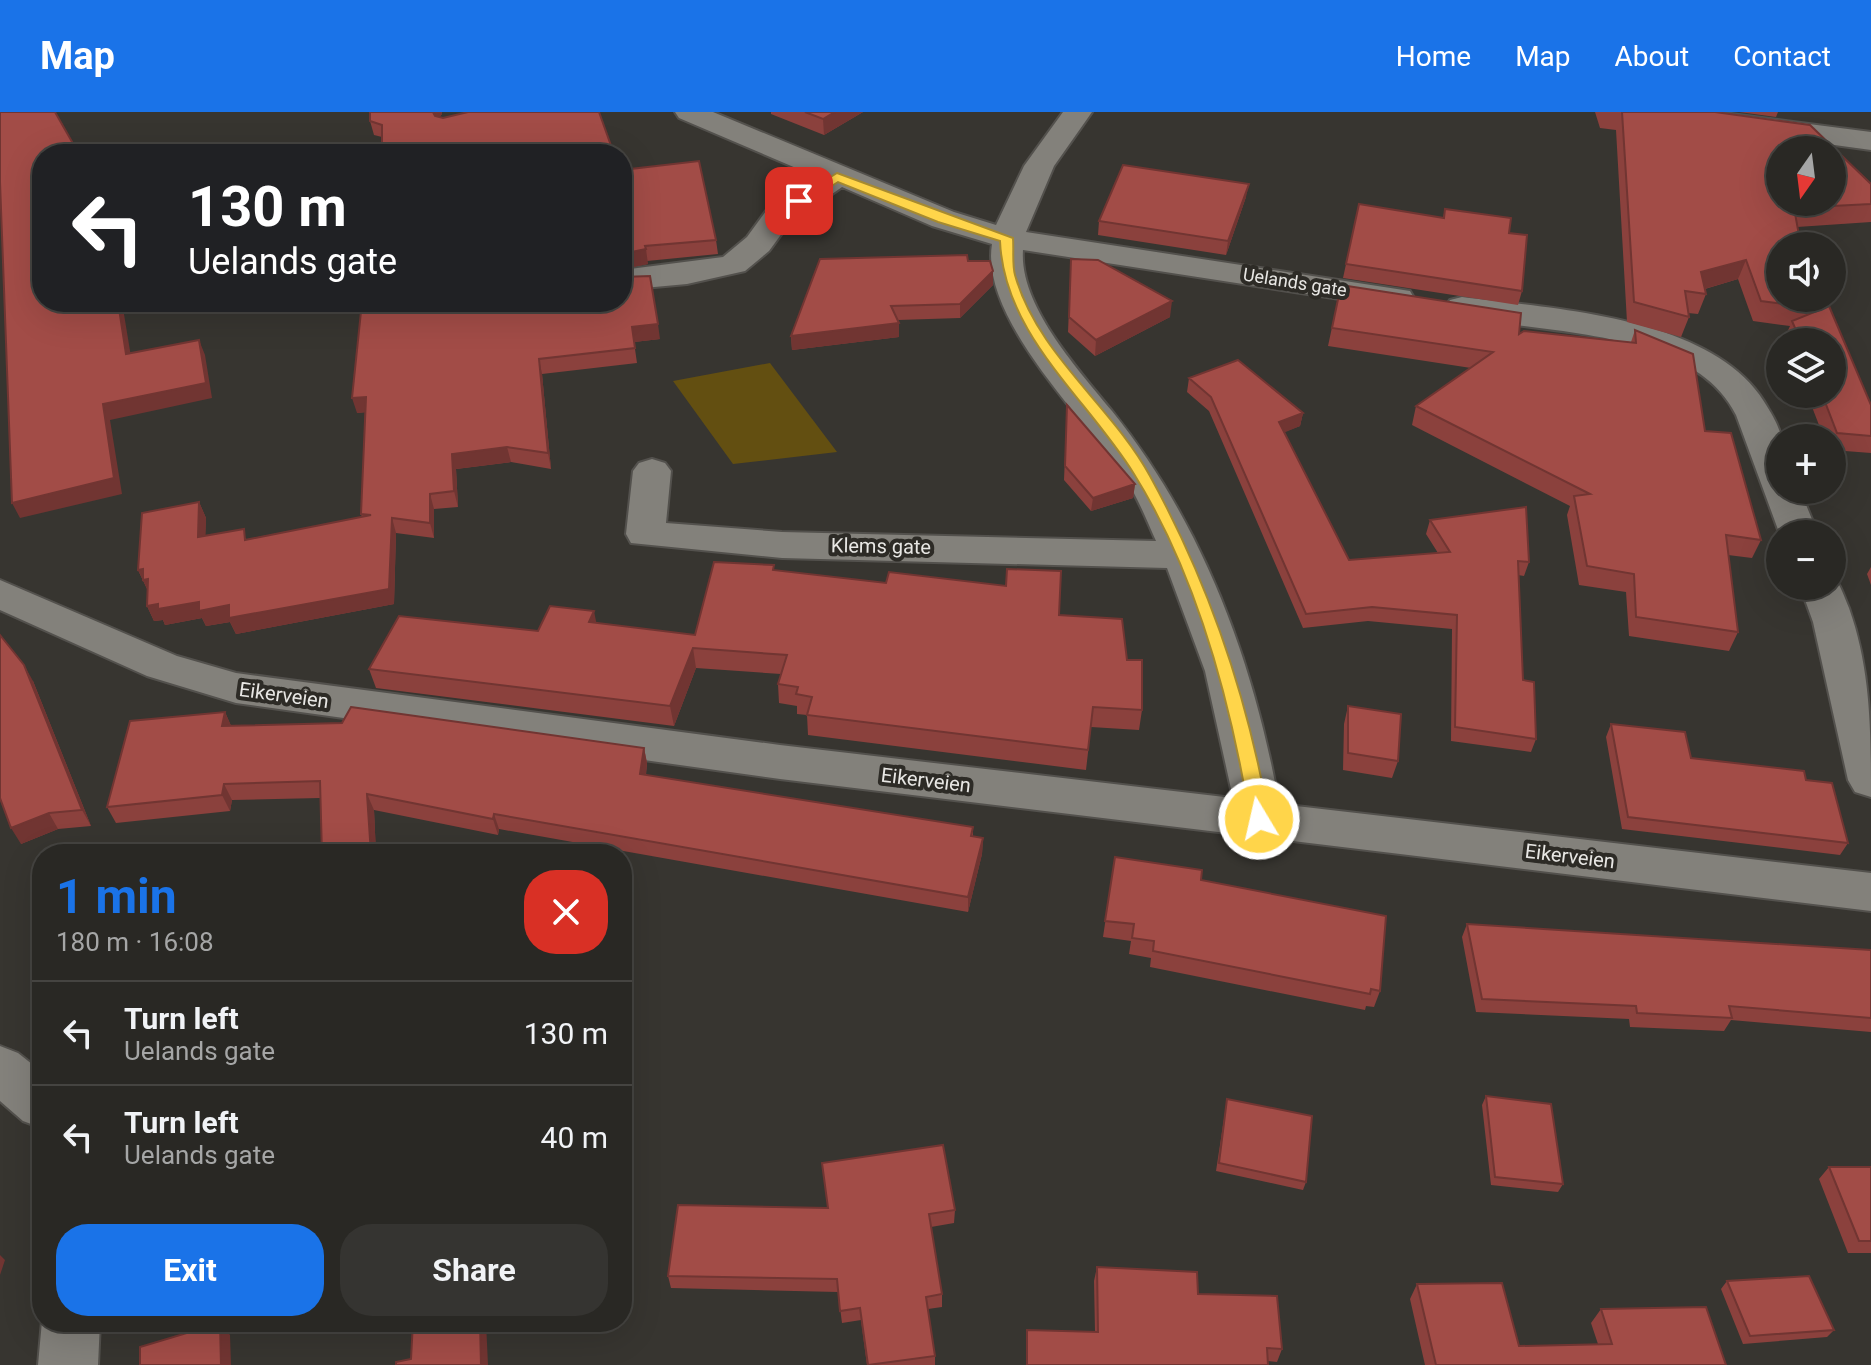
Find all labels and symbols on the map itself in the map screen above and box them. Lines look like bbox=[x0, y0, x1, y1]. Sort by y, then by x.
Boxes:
north arrow bbox=[1766, 136, 1846, 216]
pin bbox=[765, 167, 833, 235]
street label: Uelands gate bbox=[1242, 263, 1348, 301]
street label: Klems gate bbox=[831, 533, 931, 559]
street label: Eikerveien bbox=[238, 677, 330, 713]
street label: Eikerveien bbox=[880, 763, 972, 797]
position arrow bbox=[1217, 777, 1301, 861]
street label: Eikerveien bbox=[1524, 839, 1616, 873]

